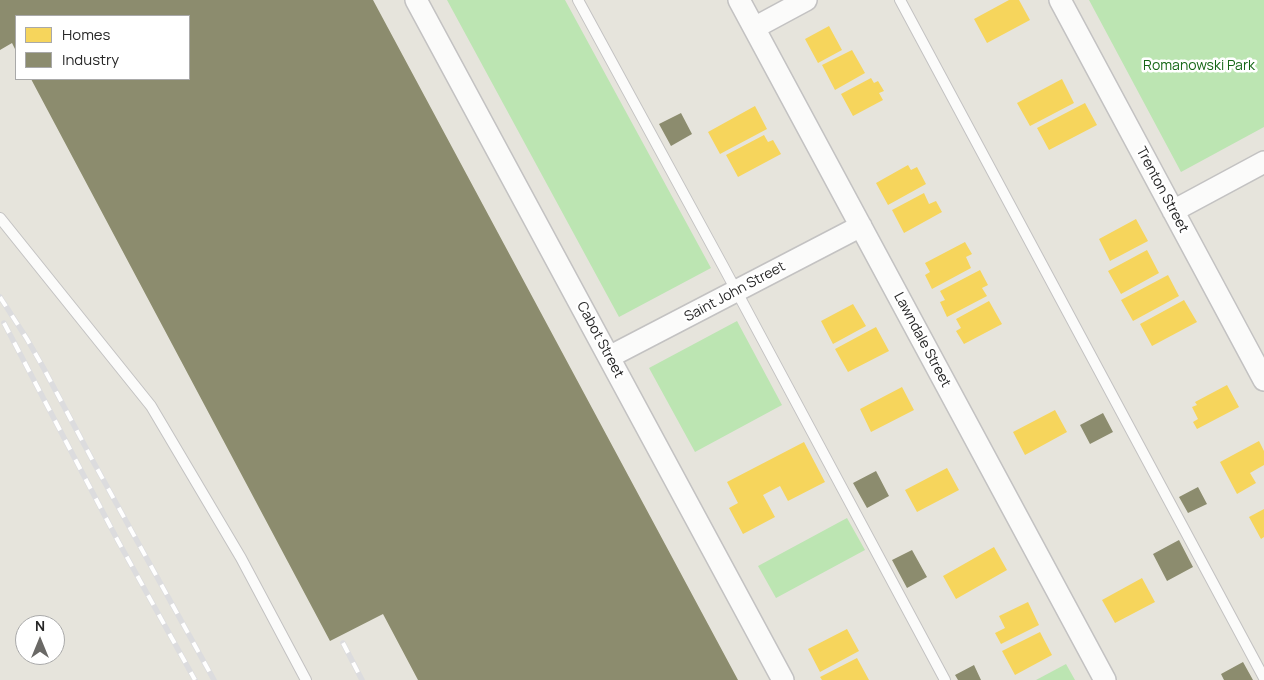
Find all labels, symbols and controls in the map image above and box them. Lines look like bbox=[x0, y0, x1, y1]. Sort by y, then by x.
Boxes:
legend bbox=[15, 15, 190, 80]
text: Homes bbox=[62, 24, 110, 45]
text: Industry bbox=[62, 49, 119, 70]
park label: Romanowski Park bbox=[1143, 58, 1255, 74]
street label: Trenton Street bbox=[1132, 144, 1192, 236]
street label: Saint John Street bbox=[682, 258, 788, 326]
street label: Lawndale Street bbox=[890, 290, 954, 390]
street label: Cabot Street bbox=[573, 299, 627, 381]
north arrow bbox=[15, 615, 65, 665]
text: N bbox=[35, 616, 45, 635]

